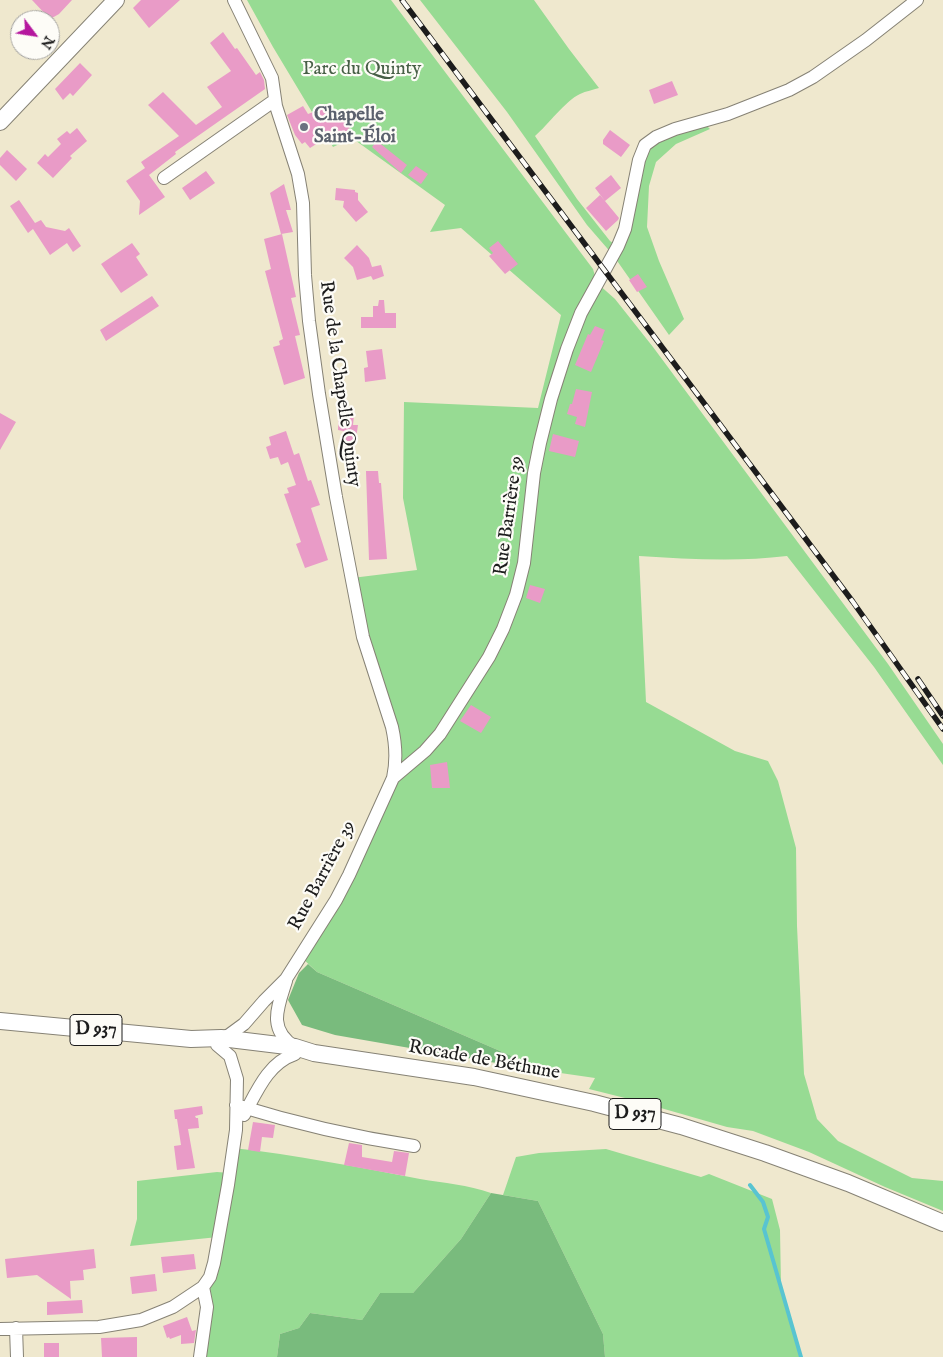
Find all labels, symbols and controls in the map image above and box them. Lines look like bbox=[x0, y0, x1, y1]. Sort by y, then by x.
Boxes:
north arrow bbox=[10, 10, 60, 60]
text: N bbox=[36, 32, 58, 52]
park label: Parc du Quinty bbox=[303, 59, 421, 81]
place label: Chapelle Saint-Éloi bbox=[314, 105, 396, 149]
marker: Chapelle Saint-Éloi bbox=[298, 121, 310, 133]
street label: Rue de la Chapelle Quinty bbox=[313, 279, 365, 489]
street label: Rue Barrière 39 bbox=[490, 455, 530, 577]
street label: Rue Barrière 39 bbox=[285, 817, 361, 935]
road number: D 937 bbox=[70, 1014, 122, 1046]
street label: Rocade de Béthune bbox=[406, 1036, 562, 1086]
road number: D 937 bbox=[609, 1098, 661, 1130]

